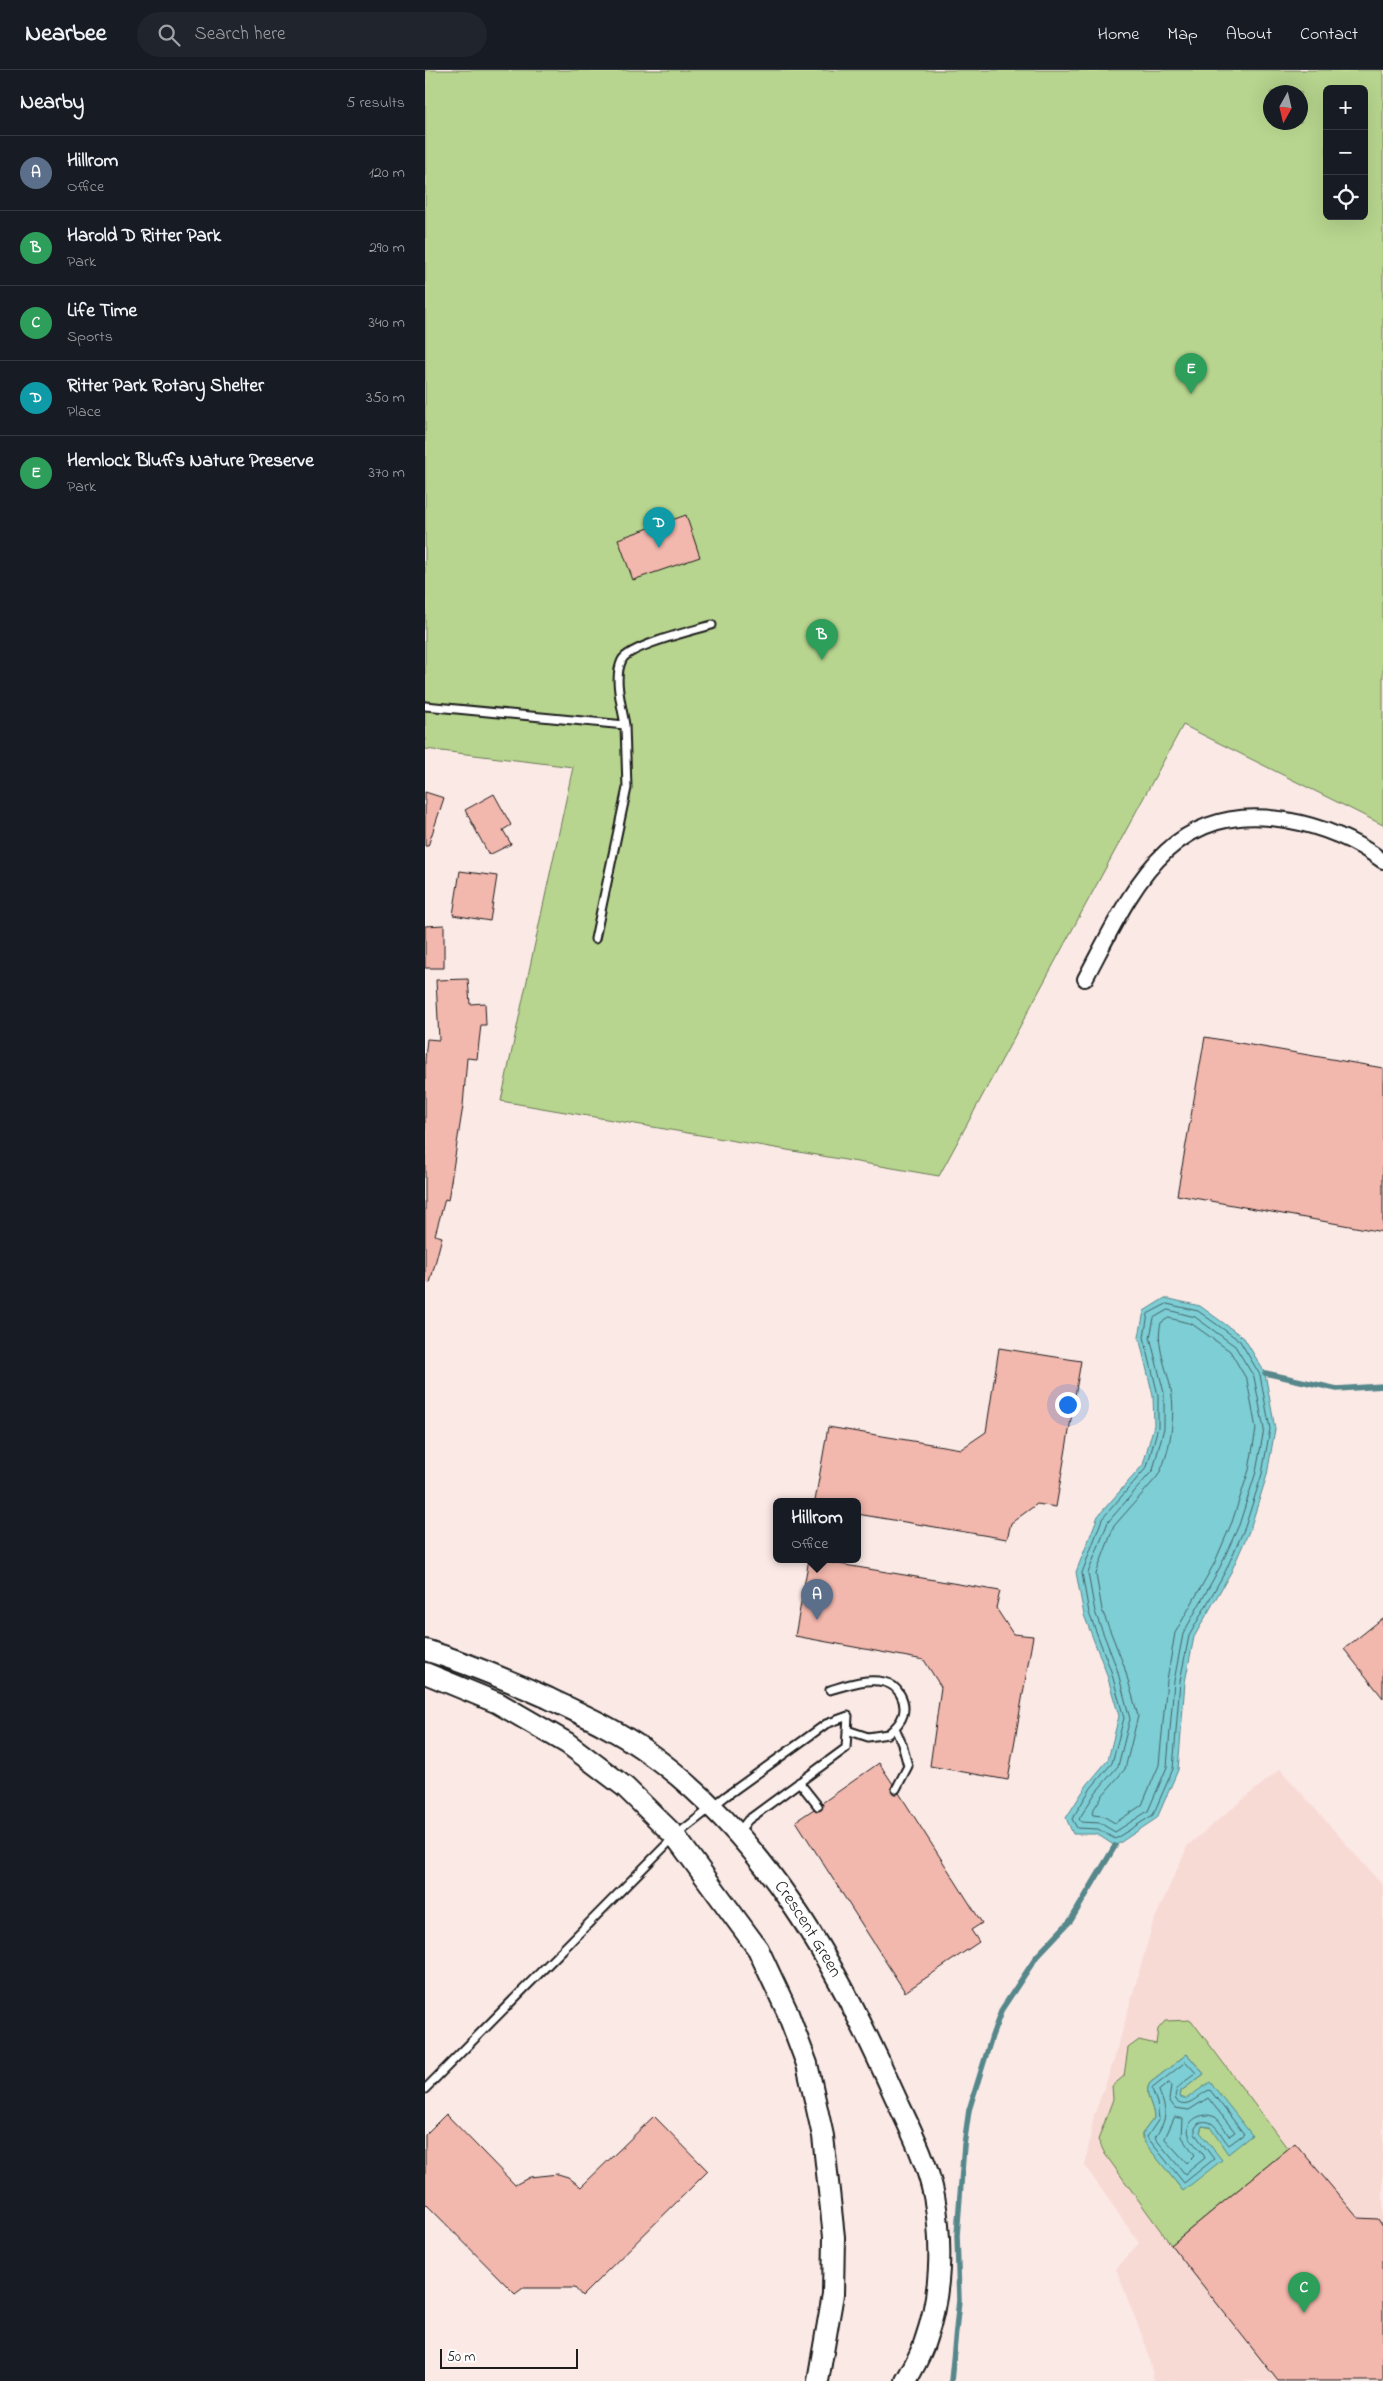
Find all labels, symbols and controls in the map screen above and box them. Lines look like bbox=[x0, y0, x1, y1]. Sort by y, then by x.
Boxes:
search box bbox=[137, 12, 487, 57]
text: Nearbee bbox=[25, 17, 107, 52]
icon: search bbox=[155, 21, 183, 49]
text: Search here bbox=[195, 21, 286, 48]
text: Home bbox=[1098, 22, 1139, 48]
text: Map bbox=[1167, 22, 1198, 48]
text: About bbox=[1226, 22, 1272, 48]
text: Contact bbox=[1300, 22, 1358, 48]
north arrow bbox=[1263, 85, 1308, 130]
map controls bbox=[1323, 85, 1368, 220]
button: + bbox=[1323, 85, 1368, 130]
text: Nearby bbox=[20, 88, 84, 118]
text: 5 results bbox=[346, 91, 405, 115]
button: − bbox=[1323, 130, 1368, 175]
text: Hillrom bbox=[67, 148, 118, 175]
text: A bbox=[31, 161, 41, 185]
text: 120 m bbox=[369, 161, 405, 185]
text: Office bbox=[67, 175, 104, 199]
button: locate bbox=[1323, 175, 1368, 220]
text: Harold D Ritter Park bbox=[67, 223, 221, 250]
text: B bbox=[31, 236, 41, 260]
text: 290 m bbox=[369, 236, 405, 260]
text: Park bbox=[67, 250, 96, 274]
text: Life Time bbox=[67, 298, 137, 325]
text: C bbox=[32, 311, 40, 335]
text: 340 m bbox=[368, 311, 405, 335]
text: Sports bbox=[67, 325, 113, 349]
pin: E bbox=[1175, 353, 1207, 394]
text: Ritter Park Rotary Shelter bbox=[67, 373, 264, 400]
text: D bbox=[30, 386, 42, 410]
text: 350 m bbox=[366, 386, 405, 410]
text: Place bbox=[67, 400, 101, 424]
text: Hemlock Bluffs Nature Preserve bbox=[67, 448, 314, 475]
text: E bbox=[31, 461, 41, 485]
text: 370 m bbox=[368, 461, 405, 485]
text: Park bbox=[67, 475, 96, 499]
pin: D bbox=[643, 507, 675, 548]
pin: B bbox=[806, 619, 838, 660]
your location bbox=[1055, 1392, 1081, 1418]
popup bbox=[773, 1498, 861, 1563]
text: Hillrom bbox=[791, 1505, 843, 1532]
text: Office bbox=[791, 1532, 828, 1556]
pin: A bbox=[801, 1579, 833, 1620]
street label: Crescent Green bbox=[767, 1876, 848, 1983]
pin: C bbox=[1288, 2272, 1320, 2313]
scale bar bbox=[440, 2346, 577, 2369]
text: 50 m bbox=[447, 2347, 475, 2368]

